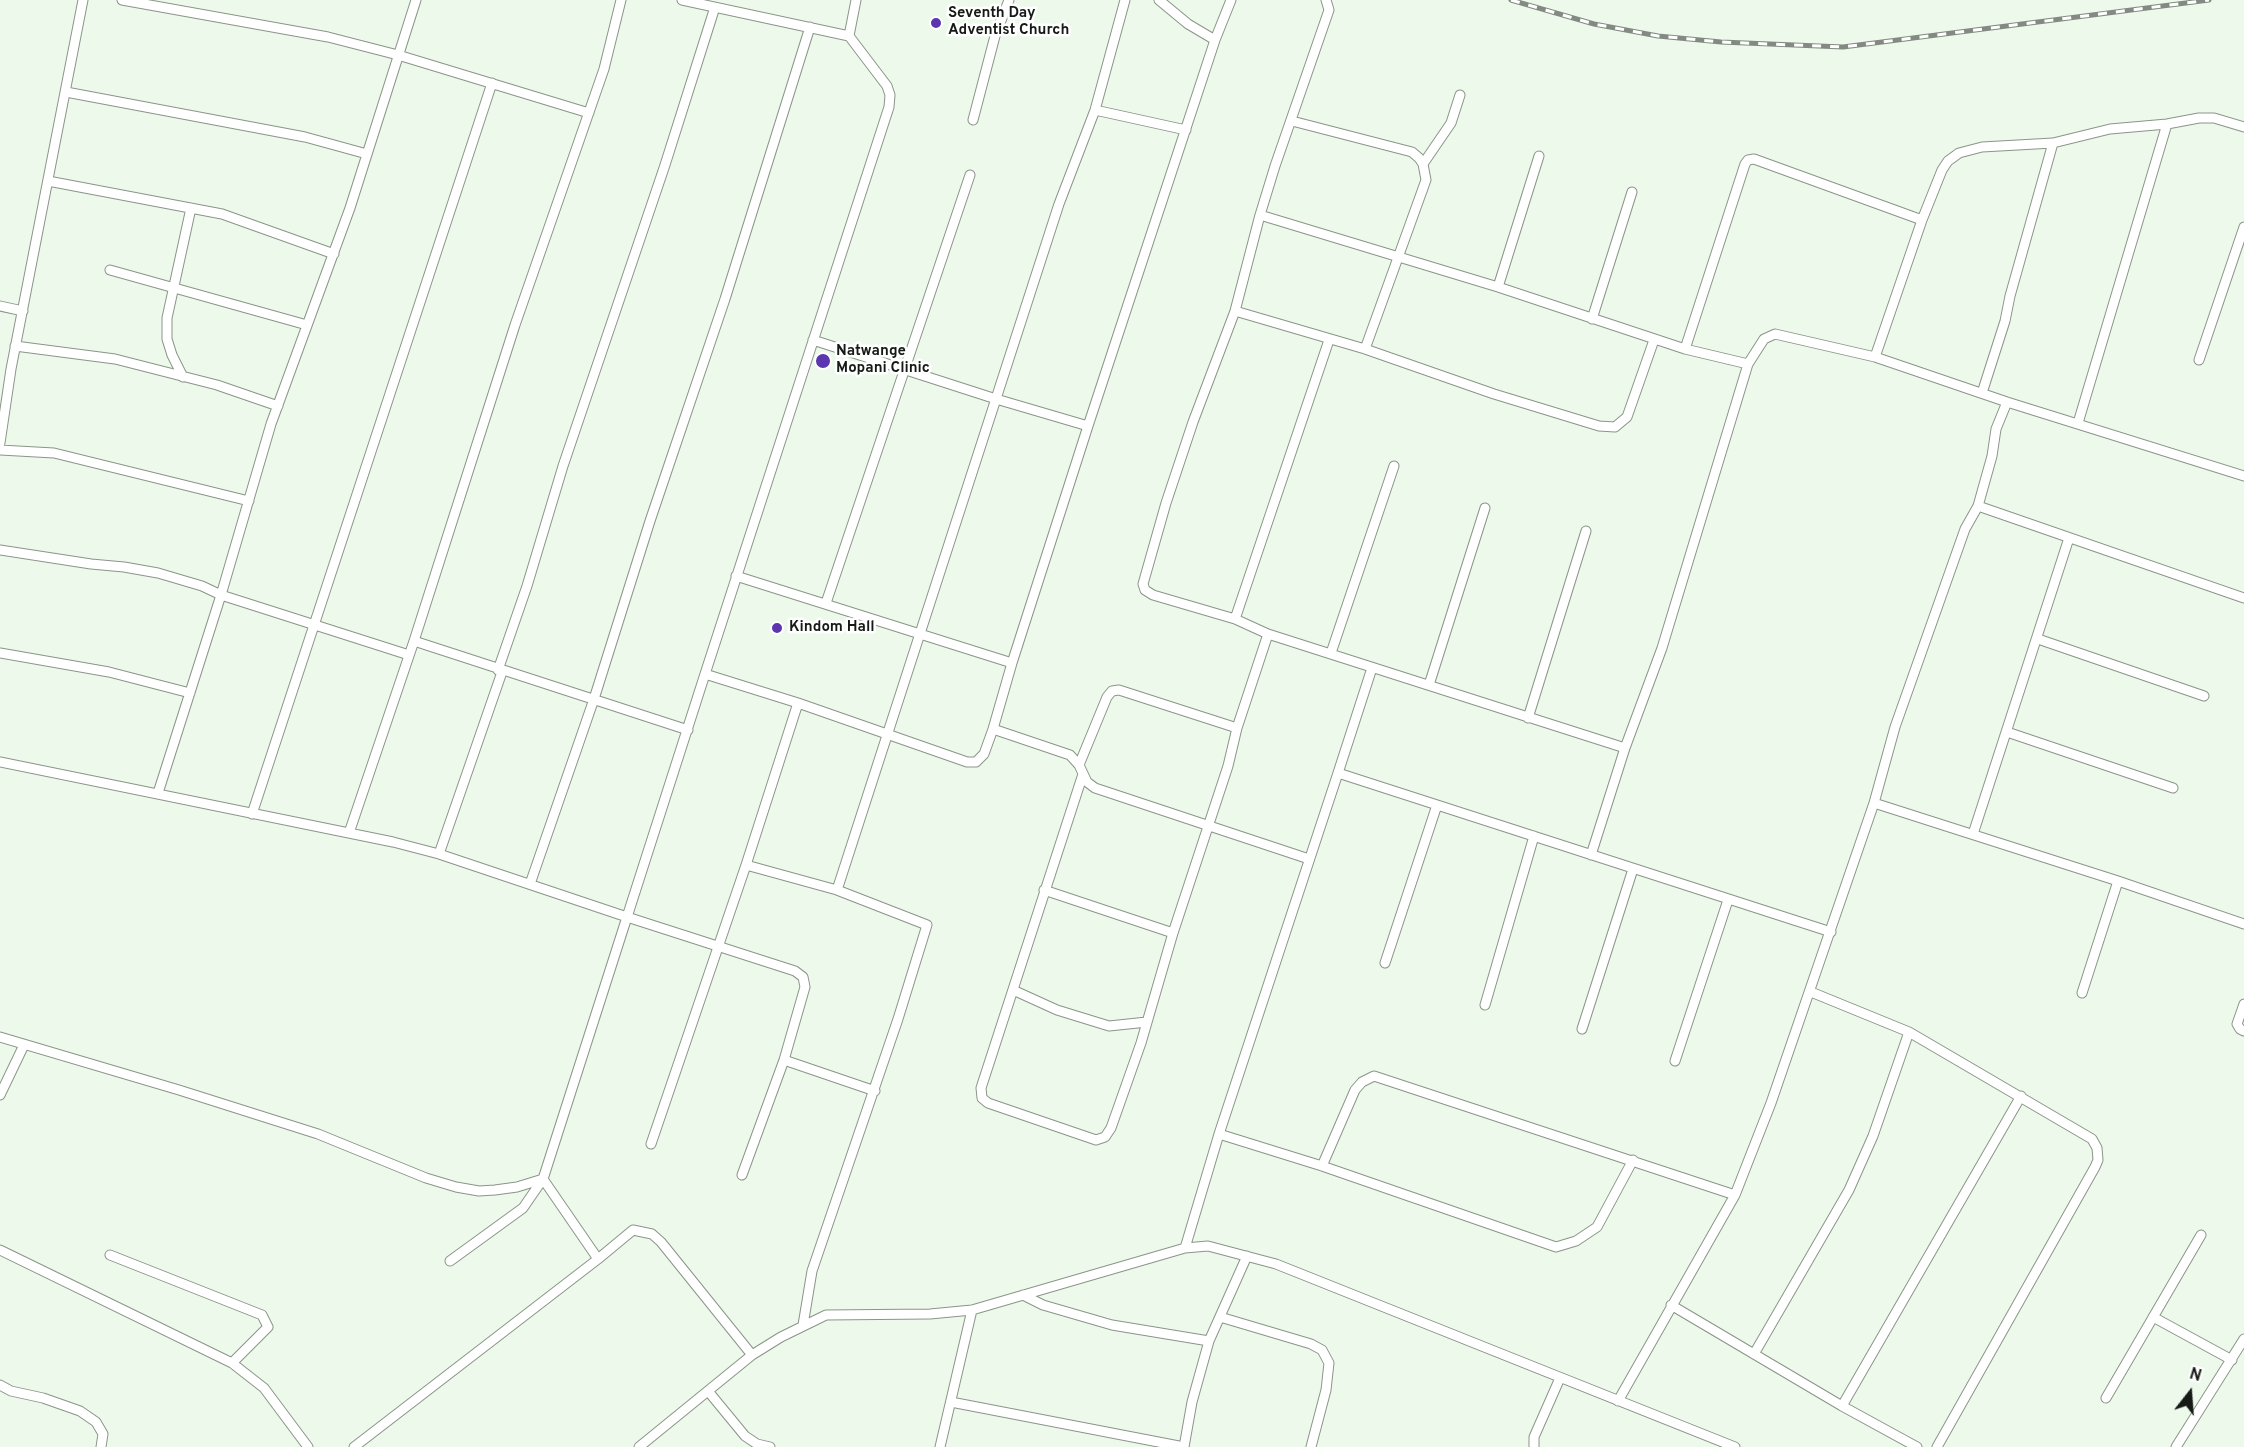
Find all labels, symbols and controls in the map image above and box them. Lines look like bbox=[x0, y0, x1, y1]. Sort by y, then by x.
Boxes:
place label: Seventh Day Adventist Church bbox=[948, 5, 1069, 40]
marker: Seventh Day Adventist Church bbox=[929, 16, 943, 30]
place label: Natwange Mopani Clinic bbox=[836, 343, 930, 378]
marker: Natwange Mopani Clinic bbox=[814, 352, 832, 370]
place label: Kindom Hall bbox=[789, 619, 875, 637]
marker: Kindom Hall bbox=[770, 621, 784, 635]
north arrow bbox=[2160, 1363, 2220, 1423]
text: N bbox=[2187, 1365, 2204, 1387]

